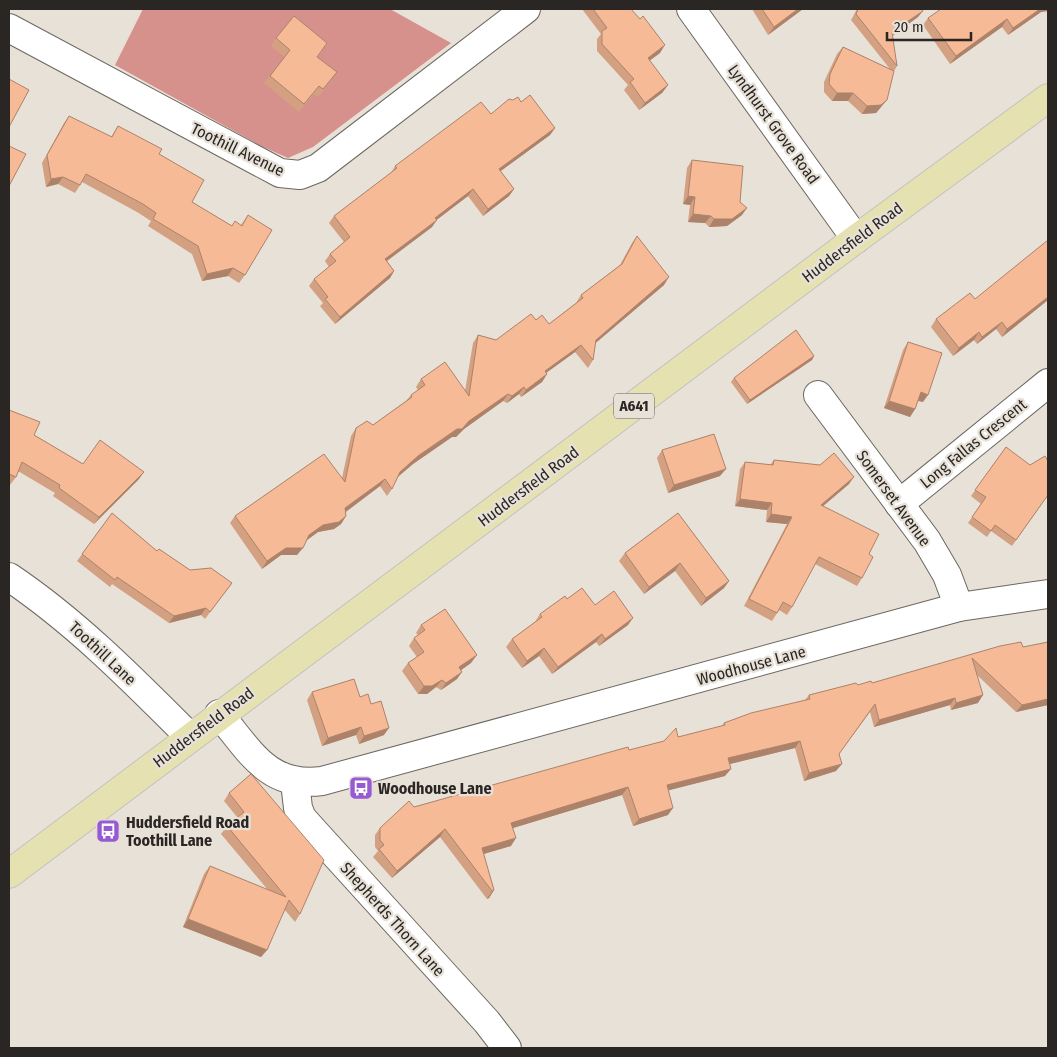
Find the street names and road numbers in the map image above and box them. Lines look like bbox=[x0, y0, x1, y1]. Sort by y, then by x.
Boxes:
street label: Lyndhurst Grove Road bbox=[724, 61, 823, 188]
street label: Toothill Avenue bbox=[188, 119, 288, 180]
street label: Huddersfield Road bbox=[798, 198, 906, 286]
road number: A641 bbox=[614, 394, 654, 418]
street label: Long Fallas Crescent bbox=[916, 394, 1031, 492]
street label: Huddersfield Road bbox=[474, 442, 582, 530]
street label: Somerset Avenue bbox=[852, 447, 935, 550]
street label: Toothill Lane bbox=[65, 618, 140, 689]
street label: Woodhouse Lane bbox=[695, 642, 808, 689]
street label: Huddersfield Road bbox=[149, 683, 257, 771]
street label: Shepherds Thorn Lane bbox=[337, 859, 449, 980]

